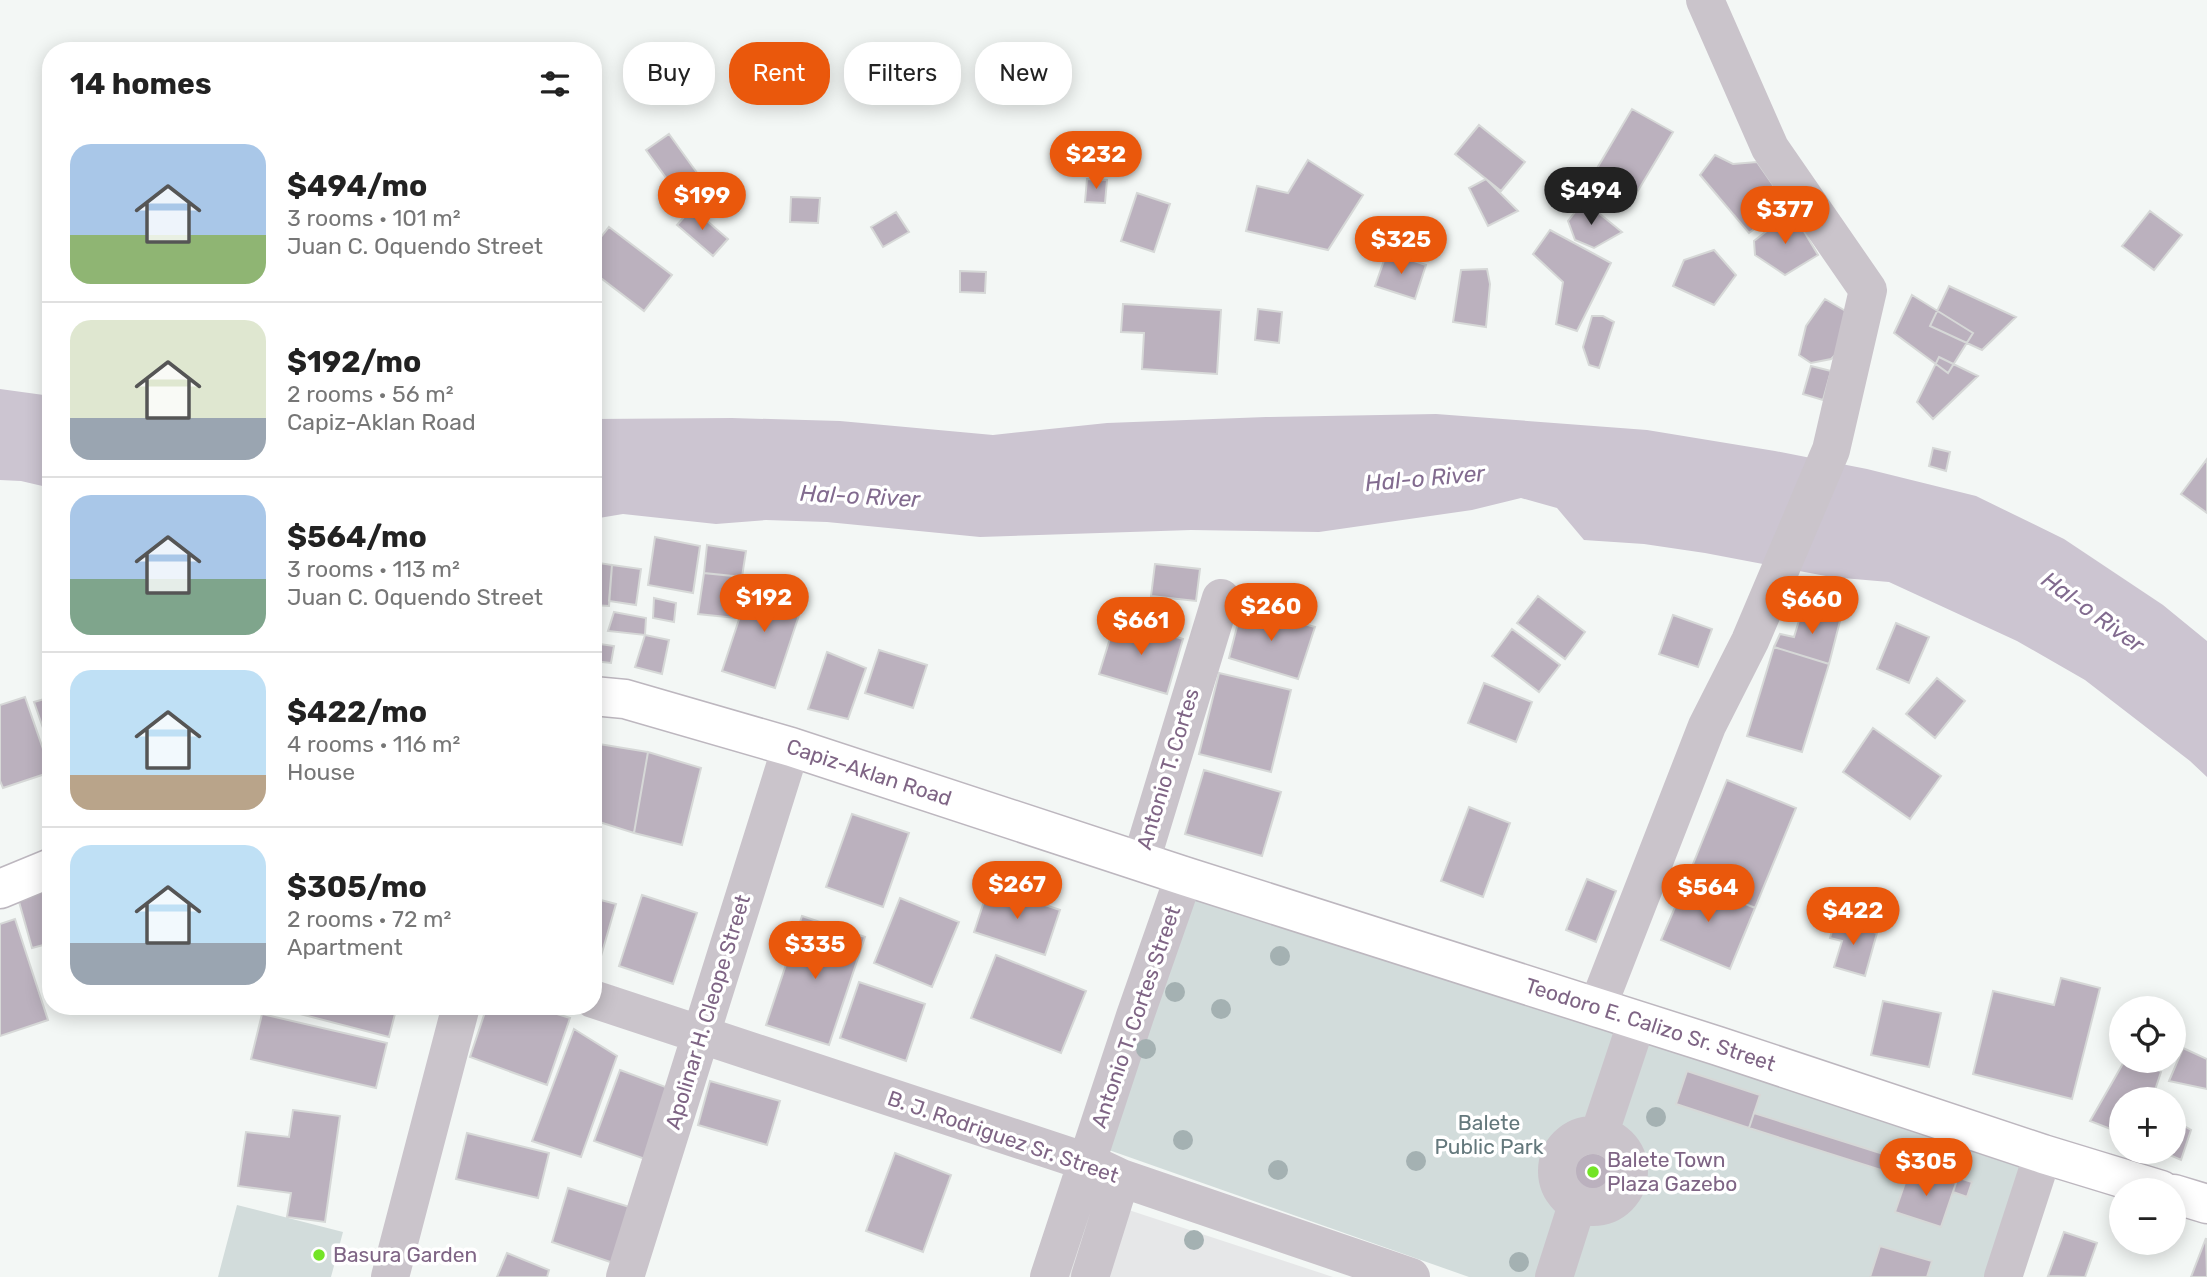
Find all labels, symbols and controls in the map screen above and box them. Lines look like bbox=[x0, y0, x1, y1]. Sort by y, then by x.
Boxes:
chip: Buy bbox=[623, 42, 715, 105]
chip: Rent bbox=[729, 42, 830, 105]
chip: Filters bbox=[844, 42, 961, 105]
chip: New bbox=[975, 42, 1072, 105]
icon: filters bbox=[536, 65, 574, 103]
text: 14 homes bbox=[70, 66, 212, 102]
pin: $232 bbox=[1055, 132, 1137, 191]
text: $232 bbox=[1066, 140, 1126, 168]
text: $494/mo bbox=[287, 168, 427, 204]
pin: $494 bbox=[1550, 168, 1632, 227]
icon: home bbox=[126, 172, 210, 256]
pin: $199 bbox=[661, 173, 743, 232]
text: $494 bbox=[1560, 176, 1622, 204]
text: $199 bbox=[674, 181, 730, 209]
pin: $377 bbox=[1744, 187, 1826, 246]
text: $377 bbox=[1757, 195, 1813, 223]
text: 3 rooms · 101 m² bbox=[287, 204, 461, 232]
pin: $325 bbox=[1360, 216, 1442, 276]
text: $325 bbox=[1371, 225, 1431, 253]
text: Juan C. Oquendo Street bbox=[287, 232, 543, 260]
text: $192/mo bbox=[287, 344, 421, 380]
icon: home bbox=[126, 348, 210, 432]
text: 2 rooms · 56 m² bbox=[287, 380, 454, 408]
text: Capiz-Aklan Road bbox=[287, 408, 476, 436]
water label: Hal-o River bbox=[1364, 459, 1487, 497]
water label: Hal-o River bbox=[799, 479, 922, 513]
text: $564/mo bbox=[287, 519, 427, 555]
icon: home bbox=[126, 523, 210, 607]
text: 3 rooms · 113 m² bbox=[287, 555, 460, 583]
water label: Hal-o River bbox=[2036, 565, 2151, 659]
pin: $192 bbox=[723, 574, 805, 634]
pin: $660 bbox=[1771, 576, 1853, 636]
text: Juan C. Oquendo Street bbox=[287, 583, 543, 611]
text: $192 bbox=[736, 583, 792, 611]
pin: $260 bbox=[1230, 584, 1312, 643]
text: $660 bbox=[1782, 585, 1842, 613]
text: $260 bbox=[1241, 592, 1301, 620]
pin: $661 bbox=[1100, 598, 1182, 657]
text: $661 bbox=[1113, 606, 1169, 634]
street label: Antonio T. Cortes bbox=[1131, 685, 1204, 853]
text: $422/mo bbox=[287, 694, 427, 730]
icon: home bbox=[126, 698, 210, 782]
text: 4 rooms · 116 m² bbox=[287, 730, 460, 758]
street label: Capiz-Aklan Road bbox=[783, 733, 955, 811]
text: House bbox=[287, 758, 355, 786]
pin: $267 bbox=[976, 862, 1058, 921]
pin: $564 bbox=[1667, 864, 1749, 924]
text: $305/mo bbox=[287, 869, 427, 905]
text: $267 bbox=[988, 870, 1046, 898]
icon: home bbox=[126, 873, 210, 957]
text: $564 bbox=[1678, 873, 1738, 901]
pin: $422 bbox=[1812, 888, 1894, 947]
street label: Apolinar H. Cleope Street bbox=[660, 891, 755, 1132]
text: $422 bbox=[1823, 896, 1883, 924]
street label: Antonio T. Cortes Street bbox=[1086, 903, 1185, 1131]
text: 2 rooms · 72 m² bbox=[287, 905, 451, 933]
pin: $335 bbox=[774, 922, 856, 981]
text: $335 bbox=[785, 930, 845, 958]
text: Apartment bbox=[287, 933, 403, 961]
street label: Teodoro E. Calizo Sr. Street bbox=[1522, 972, 1779, 1076]
map controls bbox=[2109, 996, 2186, 1255]
button: locate bbox=[2109, 996, 2186, 1073]
street label: B. J. Rodriguez Sr. Street bbox=[884, 1085, 1122, 1188]
button: + bbox=[2109, 1087, 2186, 1164]
park label: Balete Public Park bbox=[1434, 1110, 1544, 1159]
pin: $305 bbox=[1885, 1138, 1967, 1198]
place label: Balete Town Plaza Gazebo bbox=[1607, 1147, 1737, 1196]
text: $305 bbox=[1895, 1147, 1957, 1175]
marker: Balete Town Plaza Gazebo bbox=[1585, 1164, 1601, 1180]
button: − bbox=[2109, 1178, 2186, 1255]
place label: Basura Garden bbox=[333, 1242, 477, 1267]
marker: Basura Garden bbox=[311, 1247, 327, 1263]

